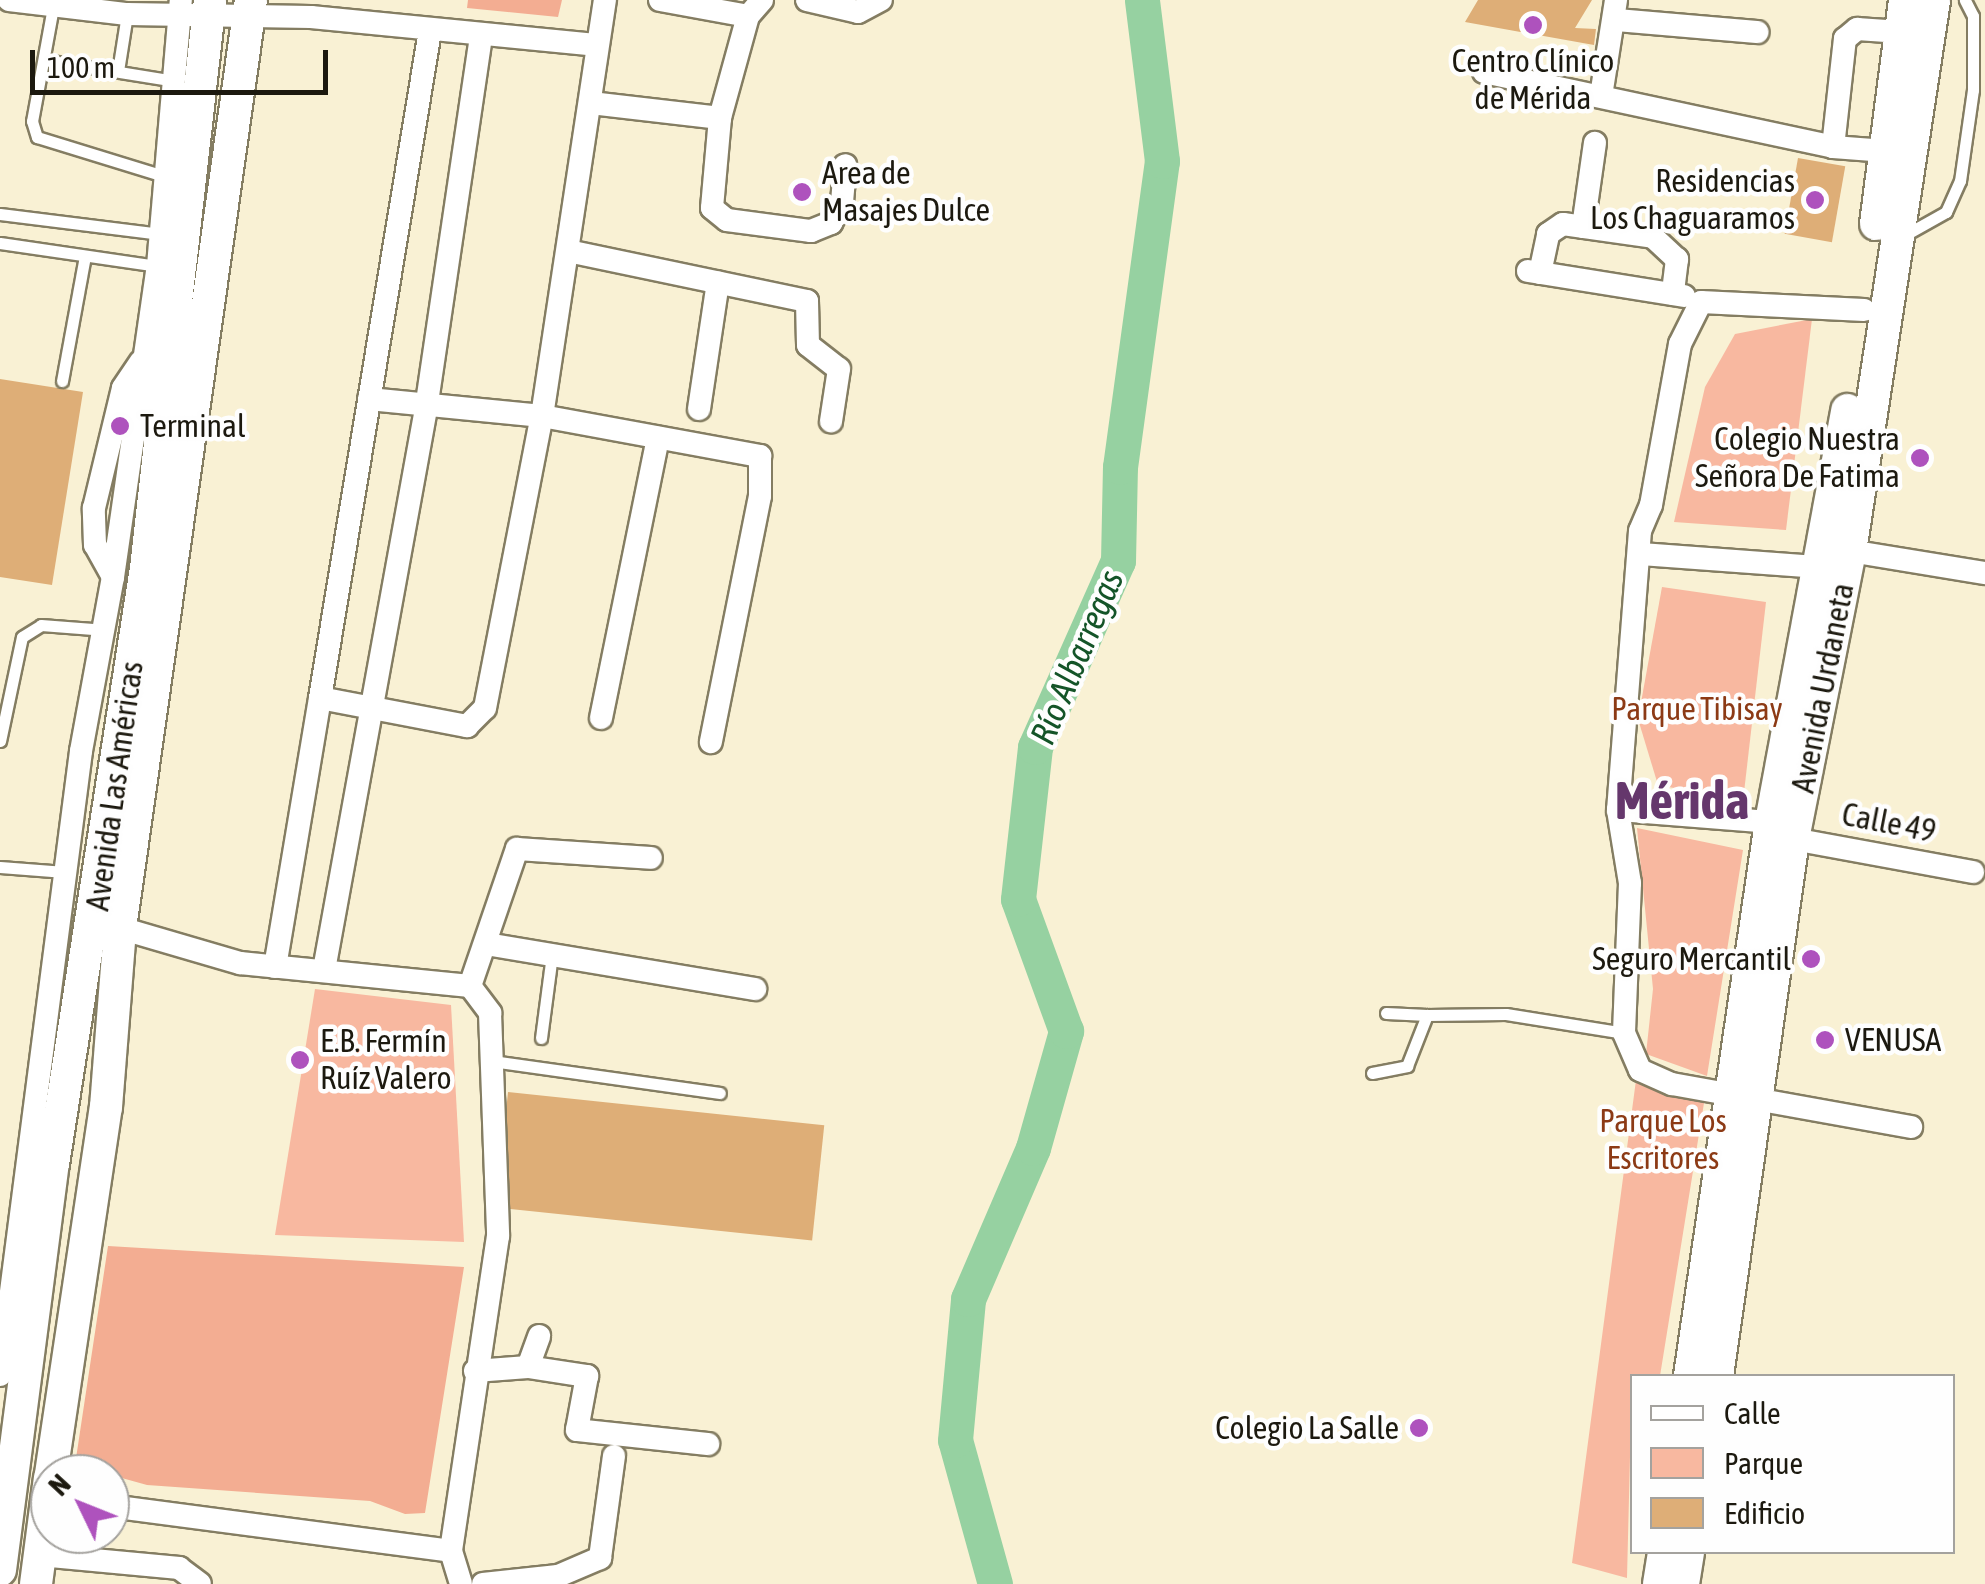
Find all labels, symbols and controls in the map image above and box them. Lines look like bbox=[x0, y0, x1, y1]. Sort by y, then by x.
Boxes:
marker: Centro Clínico de Mérida bbox=[1520, 12, 1546, 38]
scale bar bbox=[35, 30, 332, 92]
place label: Centro Clínico de Mérida bbox=[1452, 43, 1614, 118]
text: 100 m bbox=[47, 50, 115, 84]
place label: Area de Masajes Dulce bbox=[822, 155, 990, 230]
place label: Residencias Los Chaguaramos bbox=[1590, 163, 1795, 238]
marker: Area de Masajes Dulce bbox=[791, 181, 813, 203]
marker: Residencias Los Chaguaramos bbox=[1804, 189, 1826, 211]
place label: Terminal bbox=[140, 407, 245, 445]
marker: Terminal bbox=[109, 415, 131, 437]
place label: Colegio Nuestra Señora De Fatima bbox=[1695, 421, 1900, 496]
marker: Colegio Nuestra Señora De Fatima bbox=[1909, 447, 1931, 469]
water label: Río Albarregas bbox=[1020, 564, 1132, 750]
street label: Avenida Urdaneta bbox=[1784, 580, 1862, 796]
street label: Avenida Las Américas bbox=[78, 659, 152, 913]
park label: Parque Tibisay bbox=[1611, 690, 1783, 728]
district label: Mérida bbox=[1615, 770, 1749, 832]
street label: Calle 49 bbox=[1839, 795, 1939, 851]
place label: Seguro Mercantil bbox=[1592, 940, 1791, 978]
marker: Seguro Mercantil bbox=[1800, 948, 1822, 970]
place label: VENUSA bbox=[1845, 1021, 1941, 1059]
place label: E.B. Fermín Ruíz Valero bbox=[320, 1023, 451, 1098]
marker: VENUSA bbox=[1814, 1029, 1836, 1051]
marker: E.B. Fermín Ruíz Valero bbox=[289, 1049, 311, 1071]
park label: Parque Los Escritores bbox=[1599, 1103, 1727, 1178]
legend bbox=[1630, 1374, 1955, 1554]
text: Calle bbox=[1724, 1396, 1781, 1430]
place label: Colegio La Salle bbox=[1215, 1409, 1399, 1447]
marker: Colegio La Salle bbox=[1408, 1417, 1430, 1439]
text: Parque bbox=[1724, 1446, 1803, 1480]
north arrow bbox=[30, 1454, 130, 1554]
text: N bbox=[42, 1468, 77, 1502]
text: Edificio bbox=[1724, 1496, 1805, 1530]

